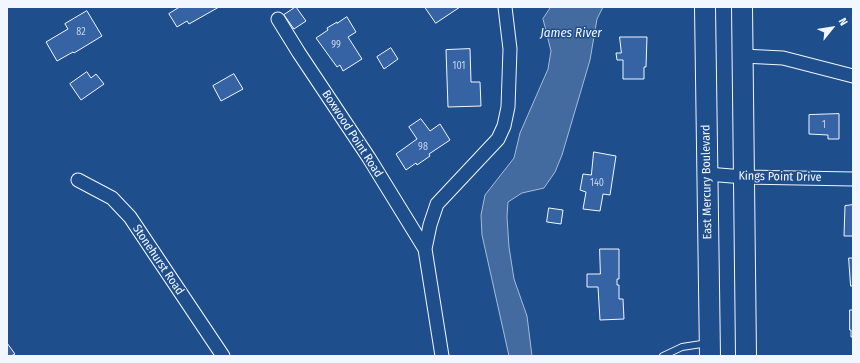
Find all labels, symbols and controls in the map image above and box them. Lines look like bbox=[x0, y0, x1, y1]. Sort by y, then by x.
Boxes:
north arrow bbox=[812, 8, 852, 48]
text: N bbox=[836, 16, 850, 28]
water label: James River bbox=[540, 25, 602, 41]
house number: 82 bbox=[76, 26, 86, 38]
house number: 99 bbox=[331, 39, 341, 51]
house number: 101 bbox=[453, 60, 465, 72]
street label: Boxwood Point Road bbox=[318, 88, 386, 180]
house number: 1 bbox=[822, 119, 826, 131]
street label: East Mercury Boulevard bbox=[699, 125, 715, 239]
house number: 98 bbox=[418, 141, 428, 153]
street label: Kings Point Drive bbox=[738, 169, 822, 185]
house number: 140 bbox=[590, 177, 604, 189]
street label: Stonehurst Road bbox=[129, 222, 187, 298]

